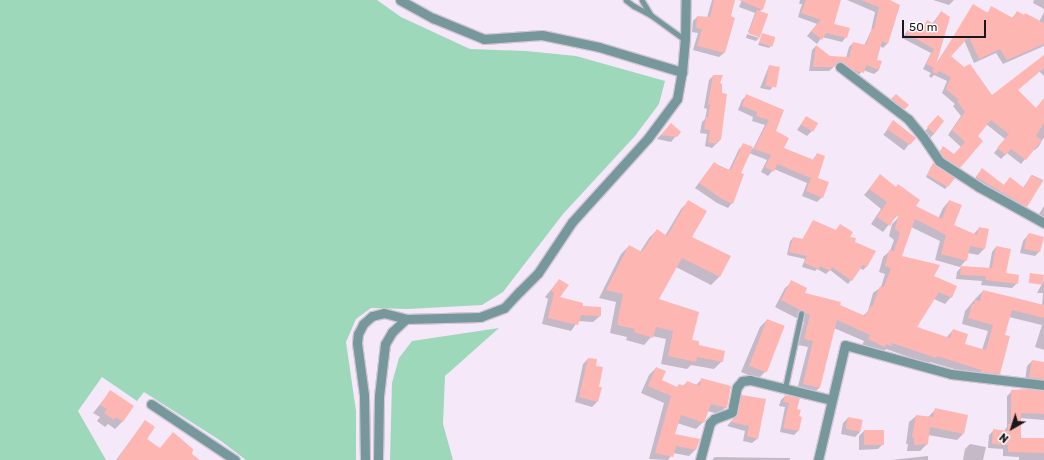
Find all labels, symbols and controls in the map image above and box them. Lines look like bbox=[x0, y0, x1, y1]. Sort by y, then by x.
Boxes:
scale bar bbox=[904, 12, 988, 38]
text: 50 m bbox=[909, 20, 937, 34]
north arrow bbox=[992, 408, 1032, 448]
text: N bbox=[997, 430, 1011, 445]

